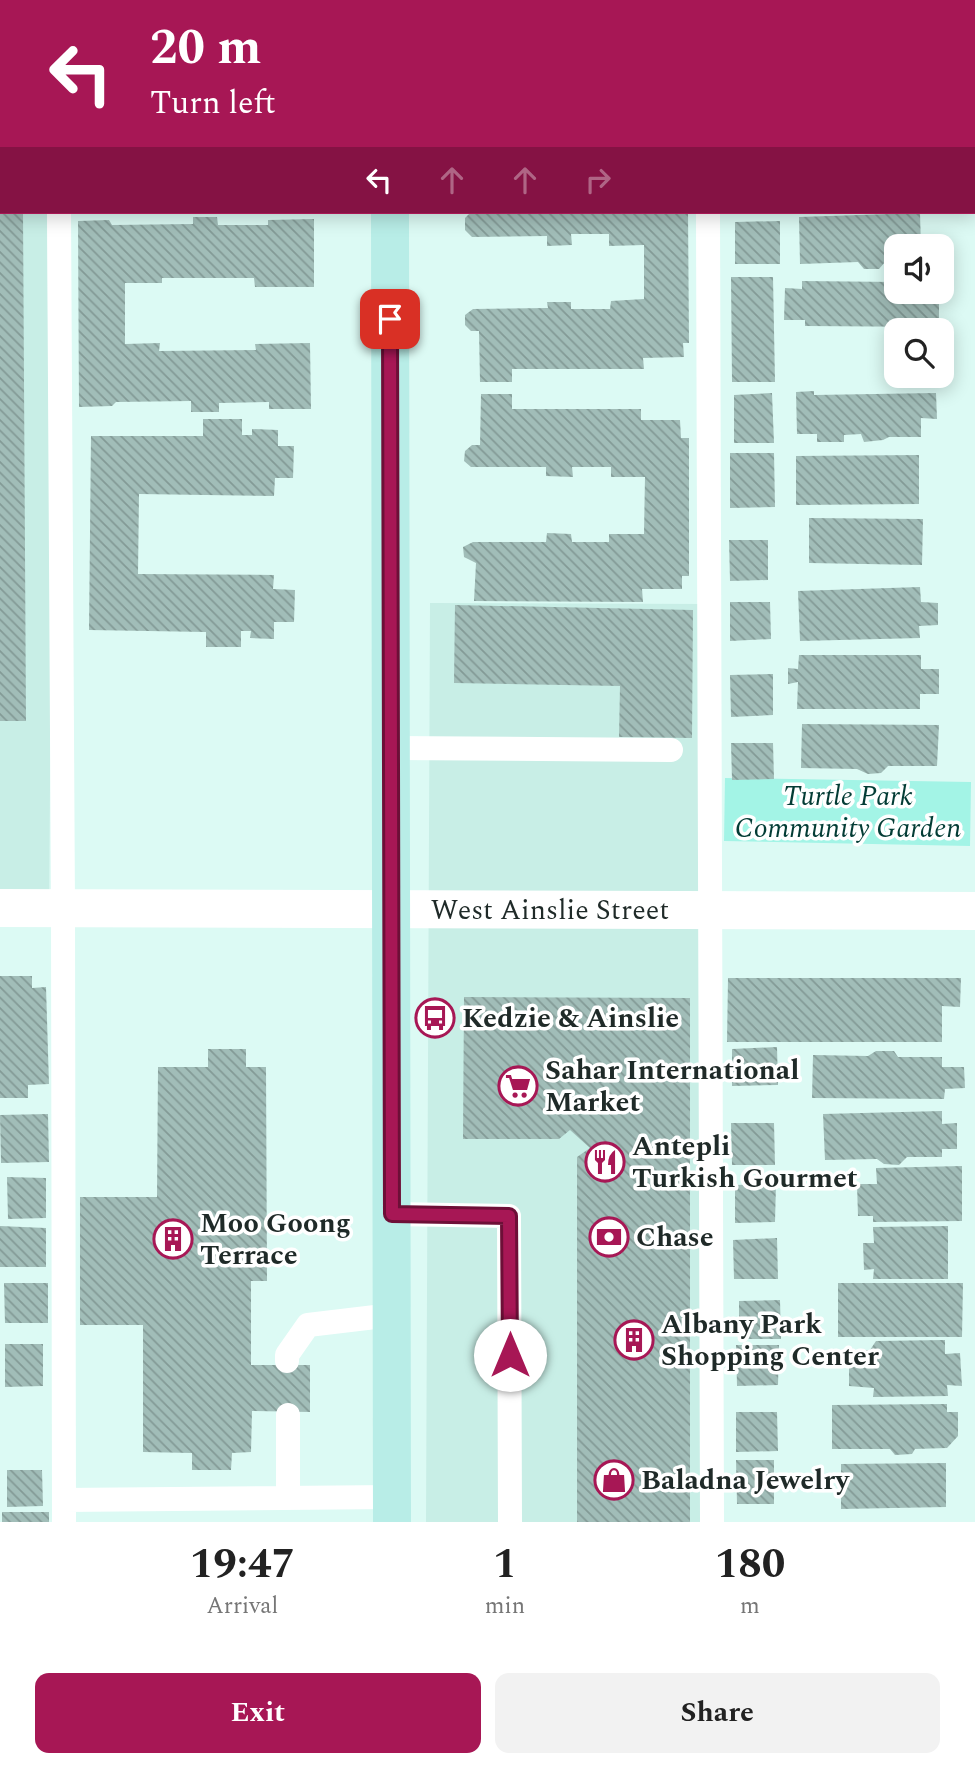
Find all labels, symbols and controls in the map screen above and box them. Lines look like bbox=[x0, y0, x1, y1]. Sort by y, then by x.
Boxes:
text: 20 m bbox=[150, 11, 261, 86]
icon: left bbox=[35, 28, 126, 119]
text: Turn left bbox=[150, 79, 276, 128]
icon: left bbox=[360, 161, 398, 199]
icon: ahead bbox=[433, 161, 471, 199]
icon: ahead bbox=[506, 161, 544, 199]
icon: right bbox=[579, 161, 617, 199]
map controls bbox=[884, 234, 954, 388]
button: sound bbox=[884, 234, 954, 304]
pin bbox=[360, 289, 420, 349]
icon: arrive bbox=[371, 300, 409, 338]
button: search bbox=[884, 318, 954, 388]
park label: Turtle Park Community Garden bbox=[735, 775, 961, 850]
street label: West Ainslie Street bbox=[431, 889, 669, 932]
bus stop icon: Kedzie & Ainslie bbox=[414, 997, 456, 1039]
place label: Kedzie & Ainslie bbox=[462, 997, 679, 1040]
place label: Sahar International Market bbox=[545, 1049, 799, 1124]
supermarket icon: Sahar International Market bbox=[497, 1065, 539, 1107]
place label: Antepli Turkish Gourmet bbox=[632, 1125, 858, 1200]
restaurant icon: Antepli Turkish Gourmet bbox=[584, 1141, 626, 1183]
place label: Moo Goong Terrace bbox=[200, 1202, 351, 1277]
bank icon: Chase bbox=[588, 1216, 630, 1258]
place label: Chase bbox=[636, 1216, 714, 1259]
building icon: Moo Goong Terrace bbox=[152, 1218, 194, 1260]
place label: Albany Park Shopping Center bbox=[661, 1303, 879, 1378]
position arrow bbox=[473, 1318, 547, 1392]
building icon: Albany Park Shopping Center bbox=[613, 1319, 655, 1361]
shop icon: Baladna Jewelry bbox=[593, 1459, 635, 1501]
place label: Baladna Jewelry bbox=[641, 1459, 850, 1502]
text: 19:47 bbox=[190, 1533, 295, 1596]
text: 1 bbox=[493, 1533, 517, 1596]
text: 180 bbox=[715, 1533, 785, 1596]
text: Arrival bbox=[207, 1589, 278, 1624]
text: min bbox=[485, 1589, 525, 1624]
text: m bbox=[740, 1589, 760, 1624]
button: Exit bbox=[35, 1673, 481, 1753]
button: Share bbox=[495, 1673, 940, 1753]

